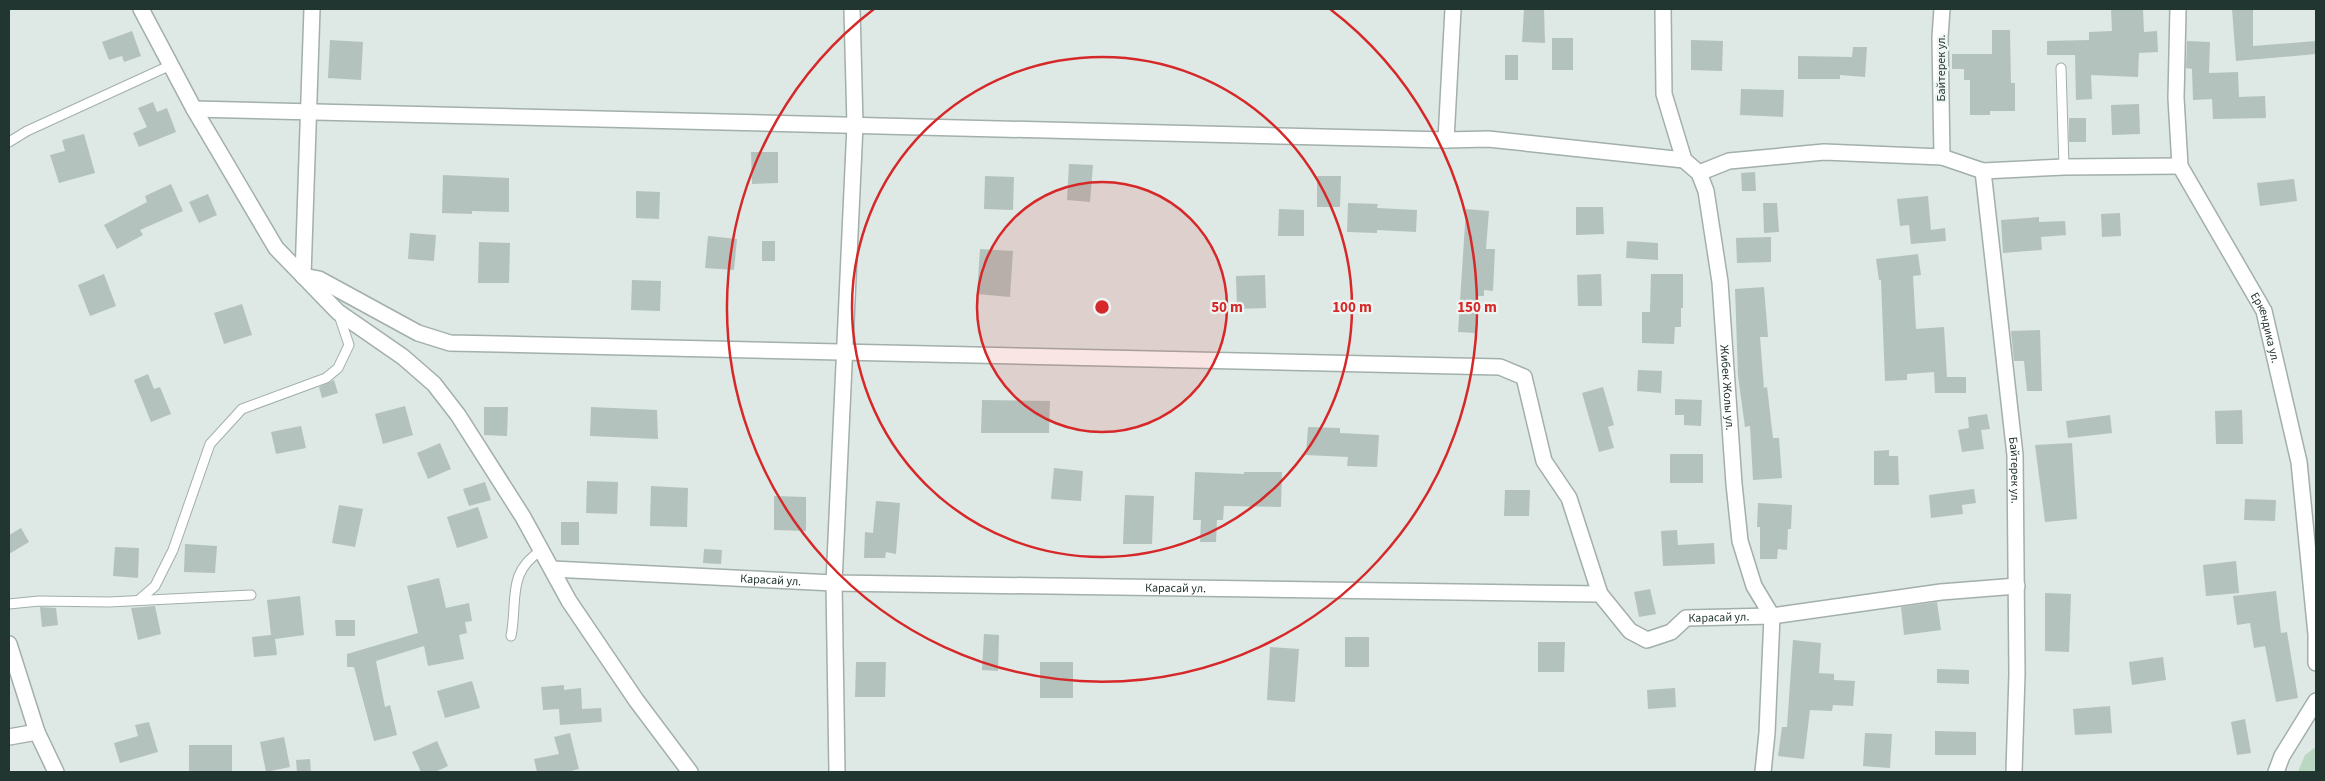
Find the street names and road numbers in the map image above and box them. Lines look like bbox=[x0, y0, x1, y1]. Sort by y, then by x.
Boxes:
street label: Байтерек ул. bbox=[1933, 35, 1950, 101]
street label: Еркендика ул. bbox=[2246, 289, 2284, 365]
street label: Жибек Жолы ул. bbox=[1716, 344, 1739, 431]
street label: Байтерек ул. bbox=[2005, 436, 2024, 504]
street label: Карасай ул. bbox=[740, 570, 802, 590]
street label: Карасай ул. bbox=[1145, 579, 1206, 597]
street label: Карасай ул. bbox=[1688, 608, 1750, 626]

